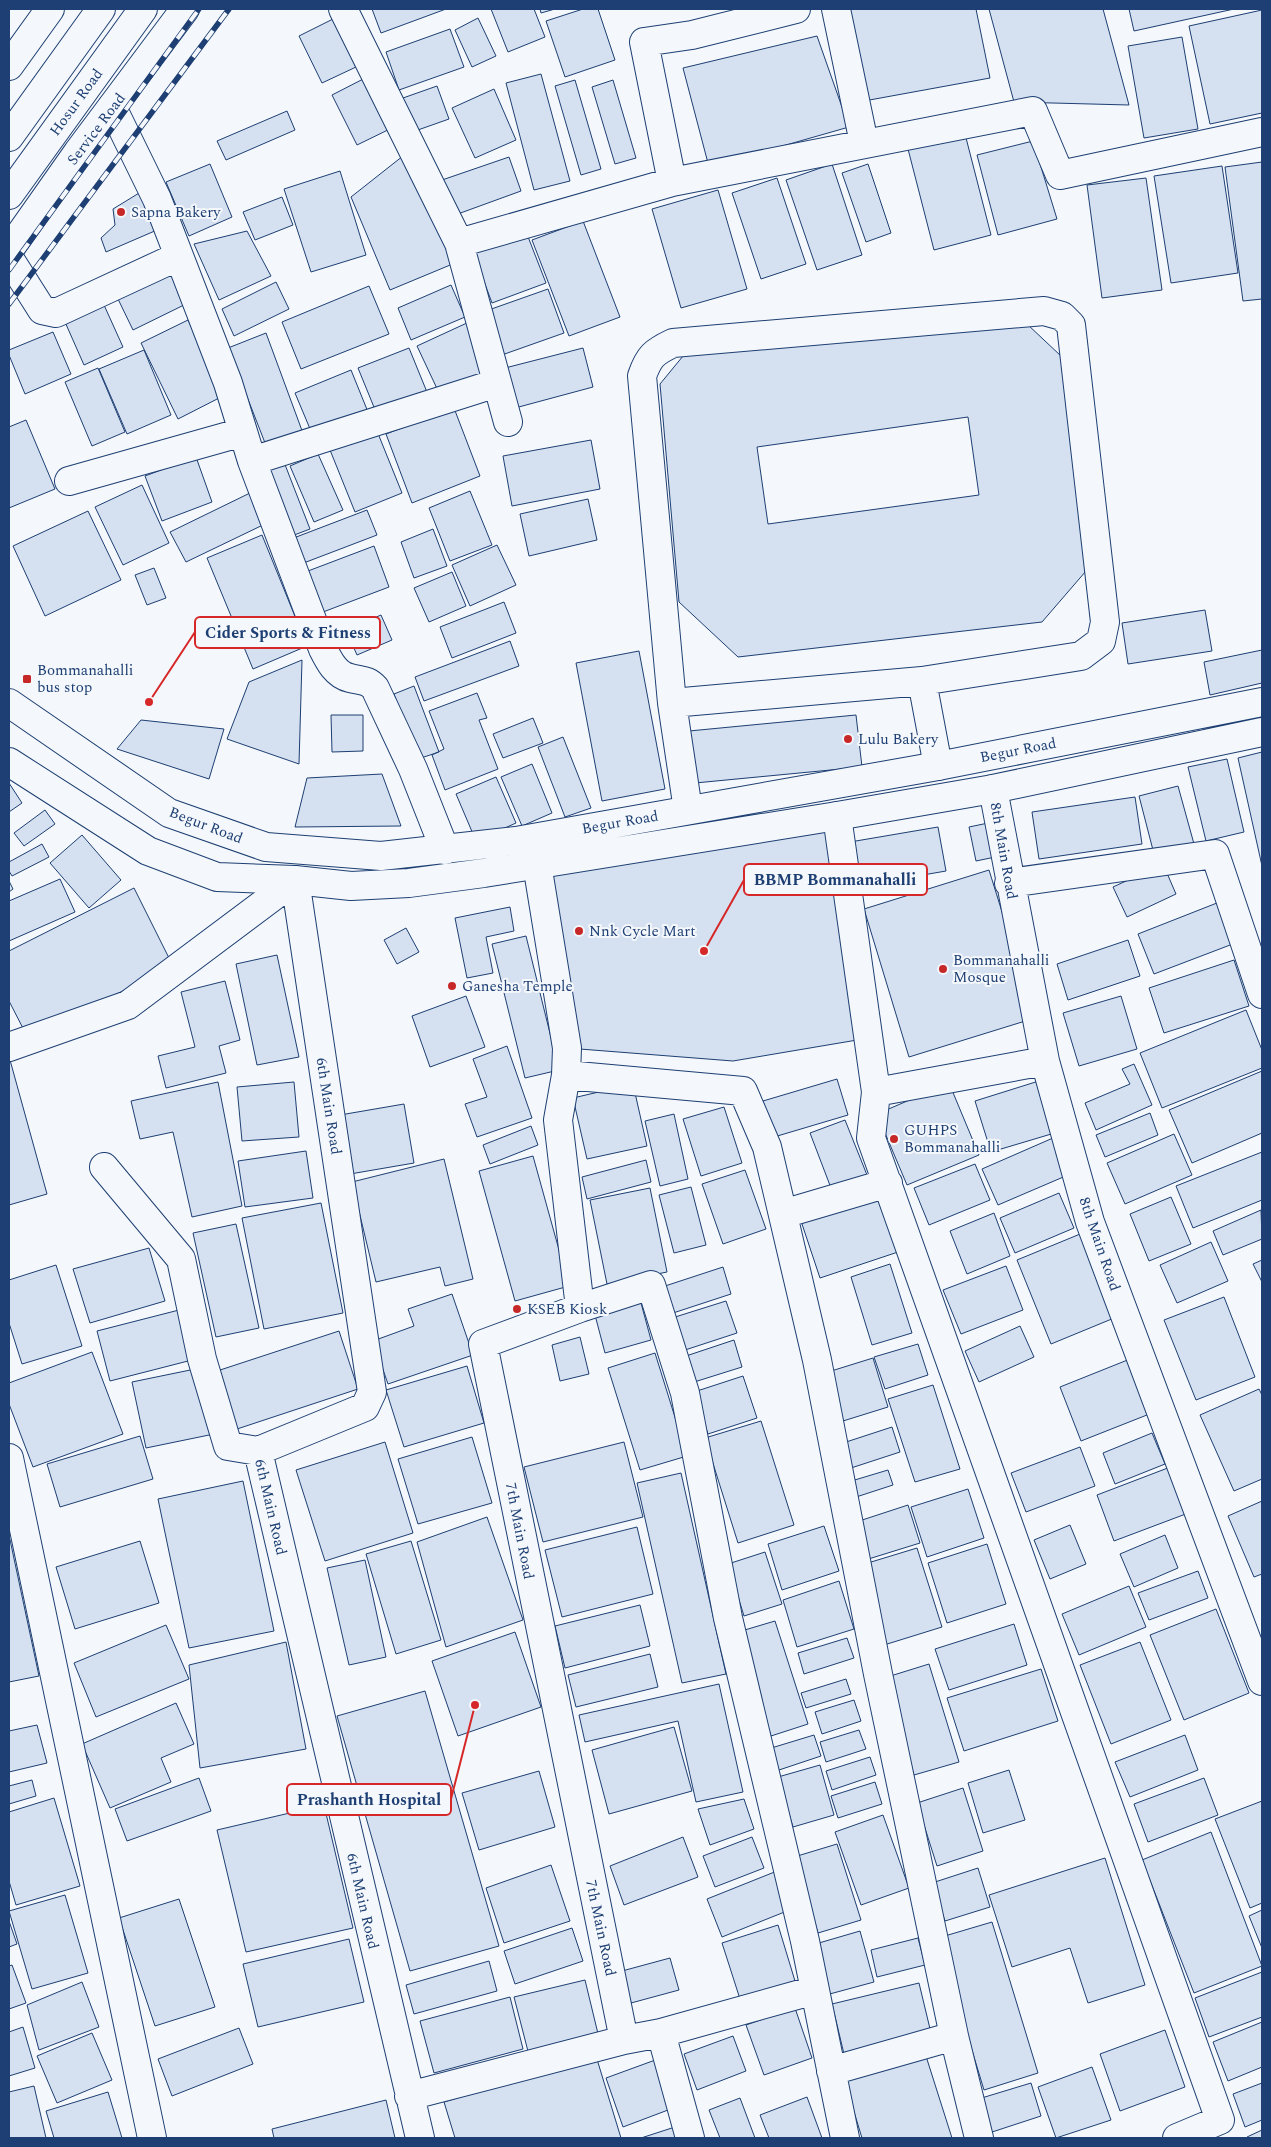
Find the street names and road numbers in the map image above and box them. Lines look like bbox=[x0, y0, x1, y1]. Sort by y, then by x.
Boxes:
street label: Hosur Road bbox=[44, 64, 109, 141]
street label: Service Road bbox=[62, 88, 131, 170]
street label: Begur Road bbox=[978, 732, 1058, 769]
street label: Begur Road bbox=[166, 801, 246, 850]
street label: 8th Main Road bbox=[984, 801, 1023, 901]
street label: Begur Road bbox=[580, 804, 660, 841]
street label: 6th Main Road bbox=[309, 1056, 348, 1156]
street label: 8th Main Road bbox=[1073, 1194, 1126, 1294]
street label: 6th Main Road bbox=[248, 1457, 293, 1557]
street label: 7th Main Road bbox=[499, 1481, 540, 1581]
street label: 6th Main Road bbox=[340, 1851, 385, 1951]
street label: 7th Main Road bbox=[579, 1878, 622, 1978]

